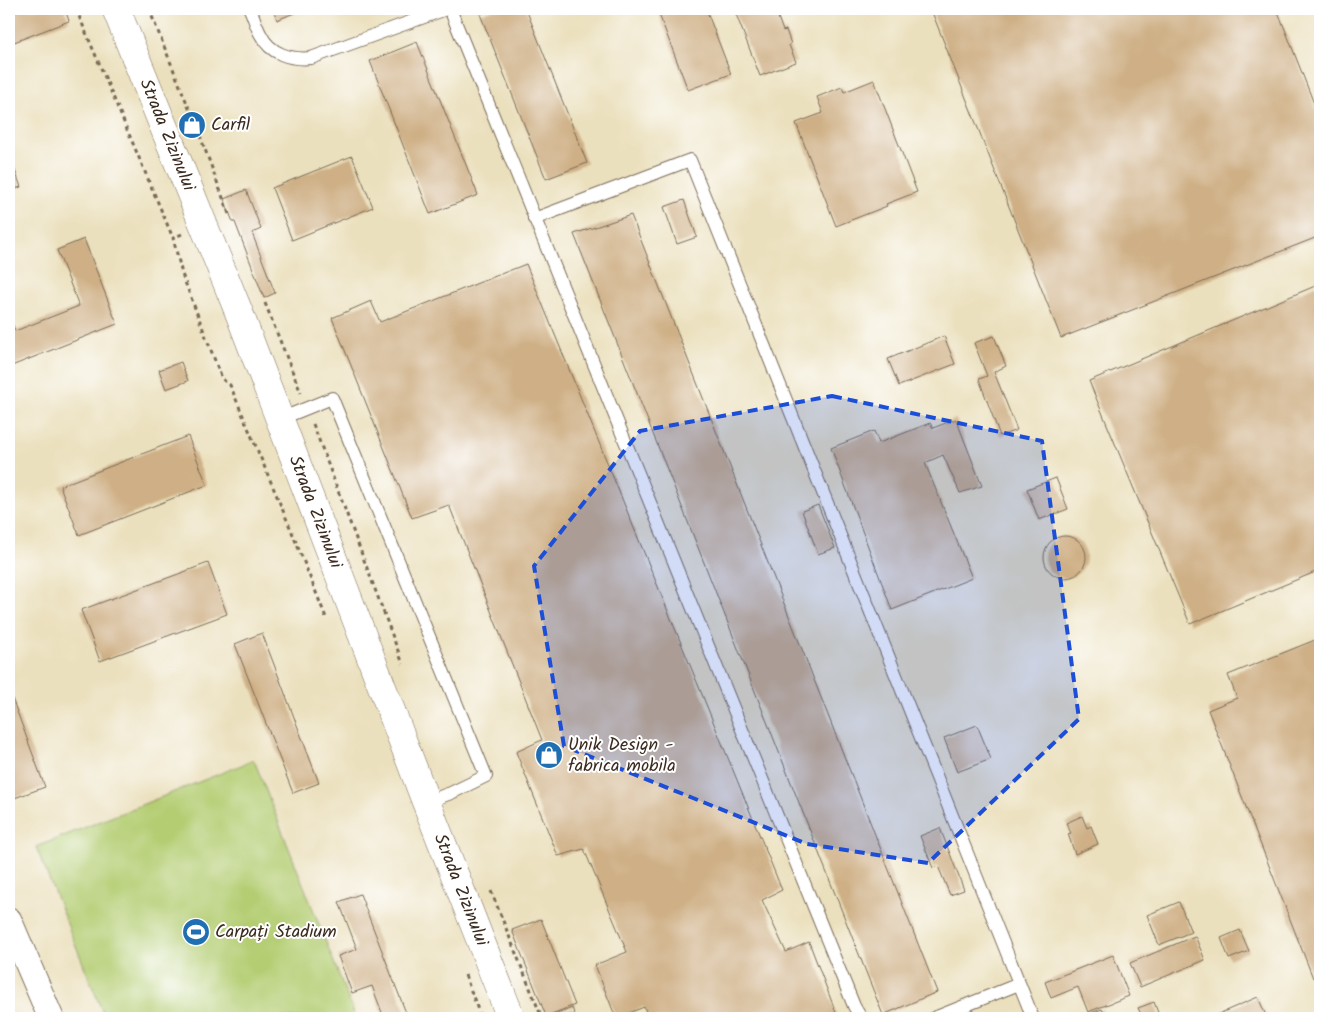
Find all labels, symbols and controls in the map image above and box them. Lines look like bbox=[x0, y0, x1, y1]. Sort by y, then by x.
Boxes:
street label: Strada Zizinului bbox=[131, 74, 203, 196]
shop icon: Carfil bbox=[177, 110, 207, 140]
place label: Carfil bbox=[211, 111, 251, 140]
street label: Strada Zizinului bbox=[280, 451, 350, 573]
place label: Unik Design - fabrica mobila bbox=[568, 731, 676, 781]
shop icon: Unik Design - fabrica mobila bbox=[534, 740, 564, 770]
street label: Strada Zizinului bbox=[425, 829, 496, 951]
sports icon: Carpați Stadium bbox=[181, 917, 211, 947]
place label: Carpați Stadium bbox=[215, 918, 337, 947]

